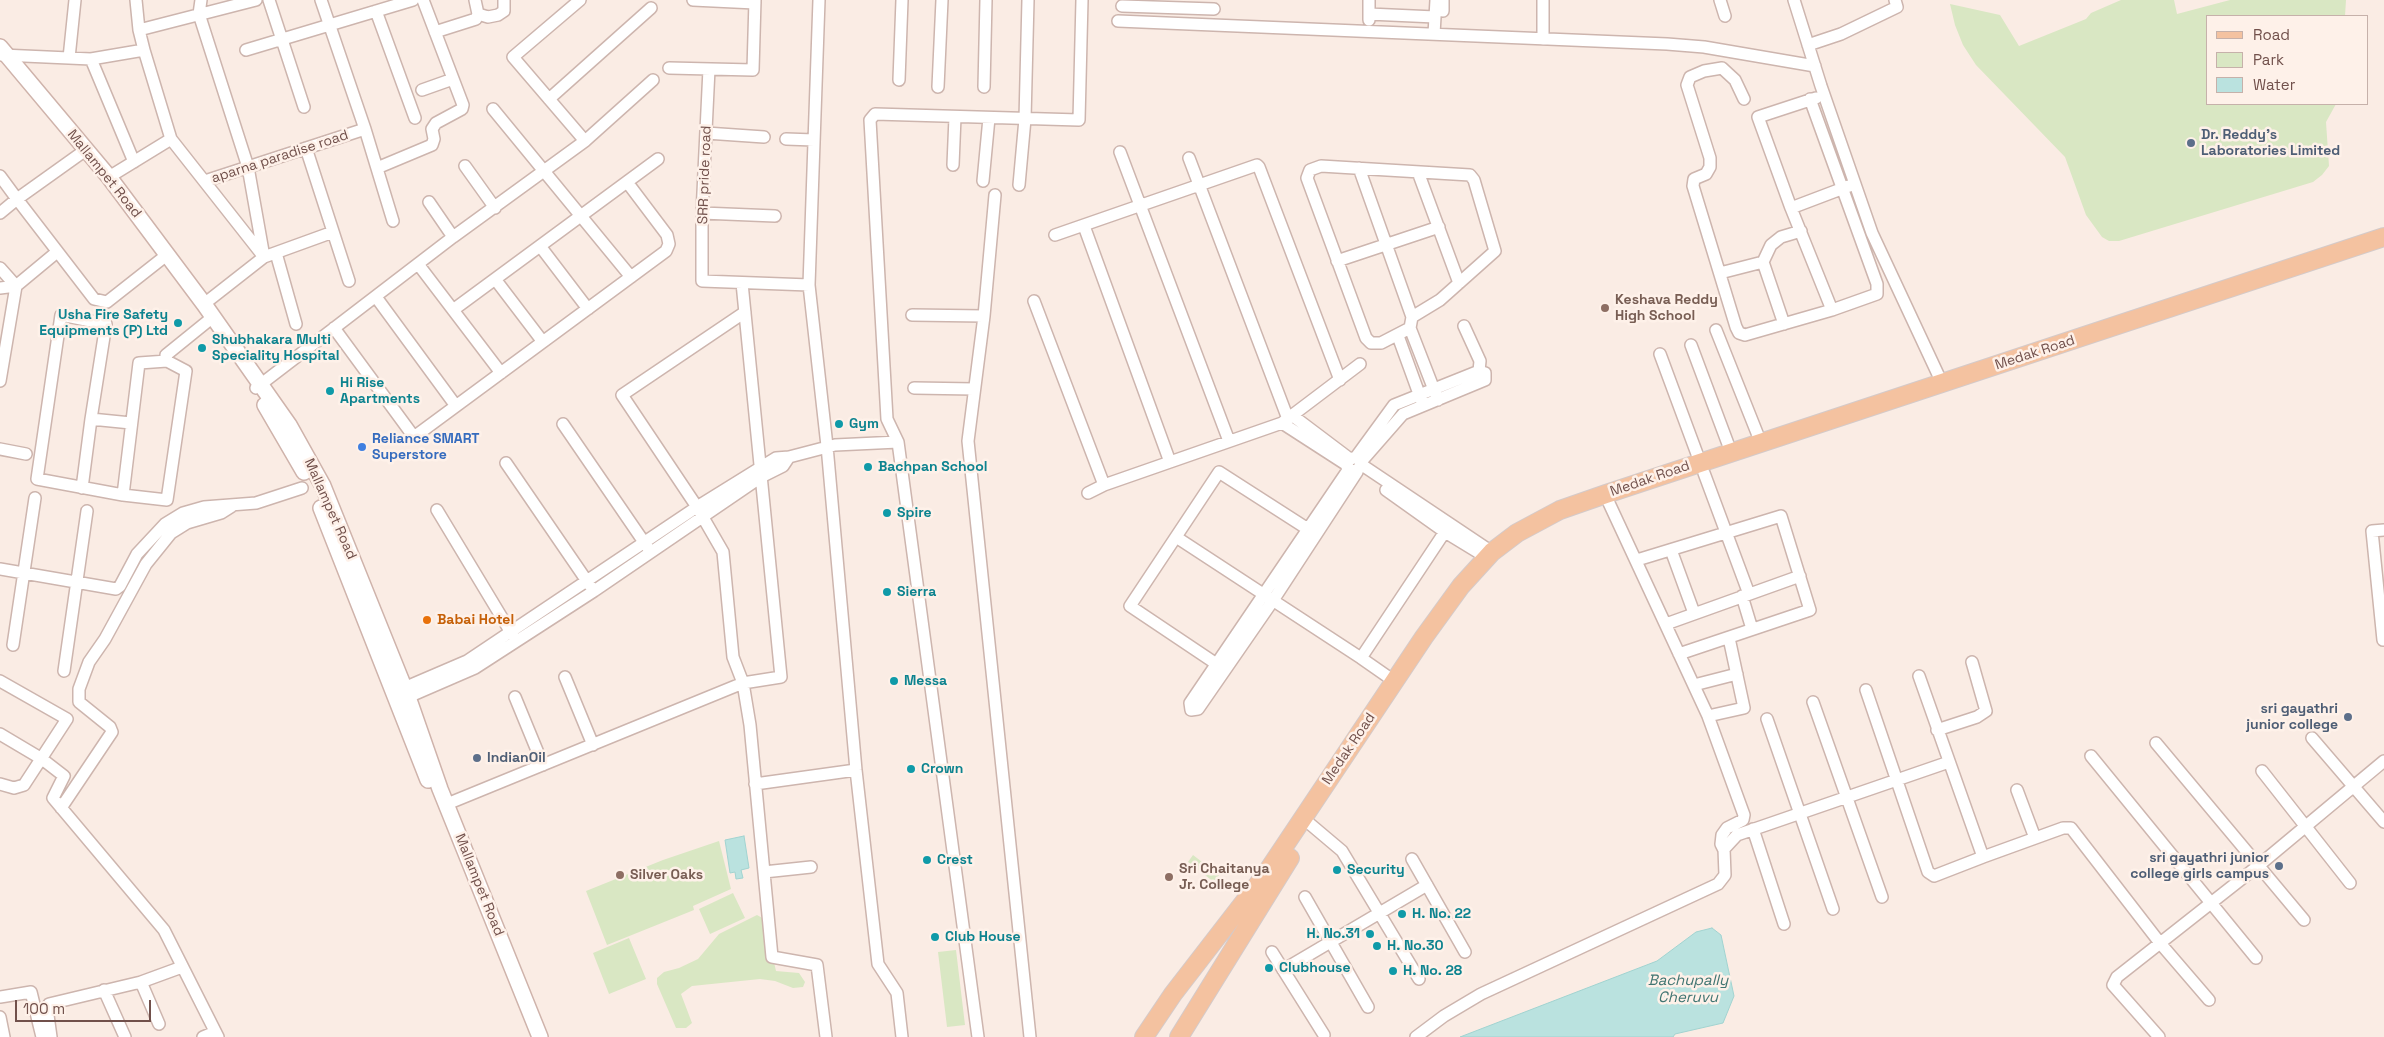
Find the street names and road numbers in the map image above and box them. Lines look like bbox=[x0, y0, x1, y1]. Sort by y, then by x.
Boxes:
street label: SRR pride road bbox=[695, 125, 715, 225]
street label: Mallampet Road bbox=[63, 127, 145, 221]
street label: aparna paradise road bbox=[209, 127, 351, 187]
street label: Medak Road bbox=[1993, 332, 2077, 374]
street label: Mallampet Road bbox=[300, 456, 360, 562]
street label: Medak Road bbox=[1608, 458, 1692, 500]
street label: Medak Road bbox=[1319, 710, 1379, 788]
street label: Mallampet Road bbox=[451, 832, 507, 938]

